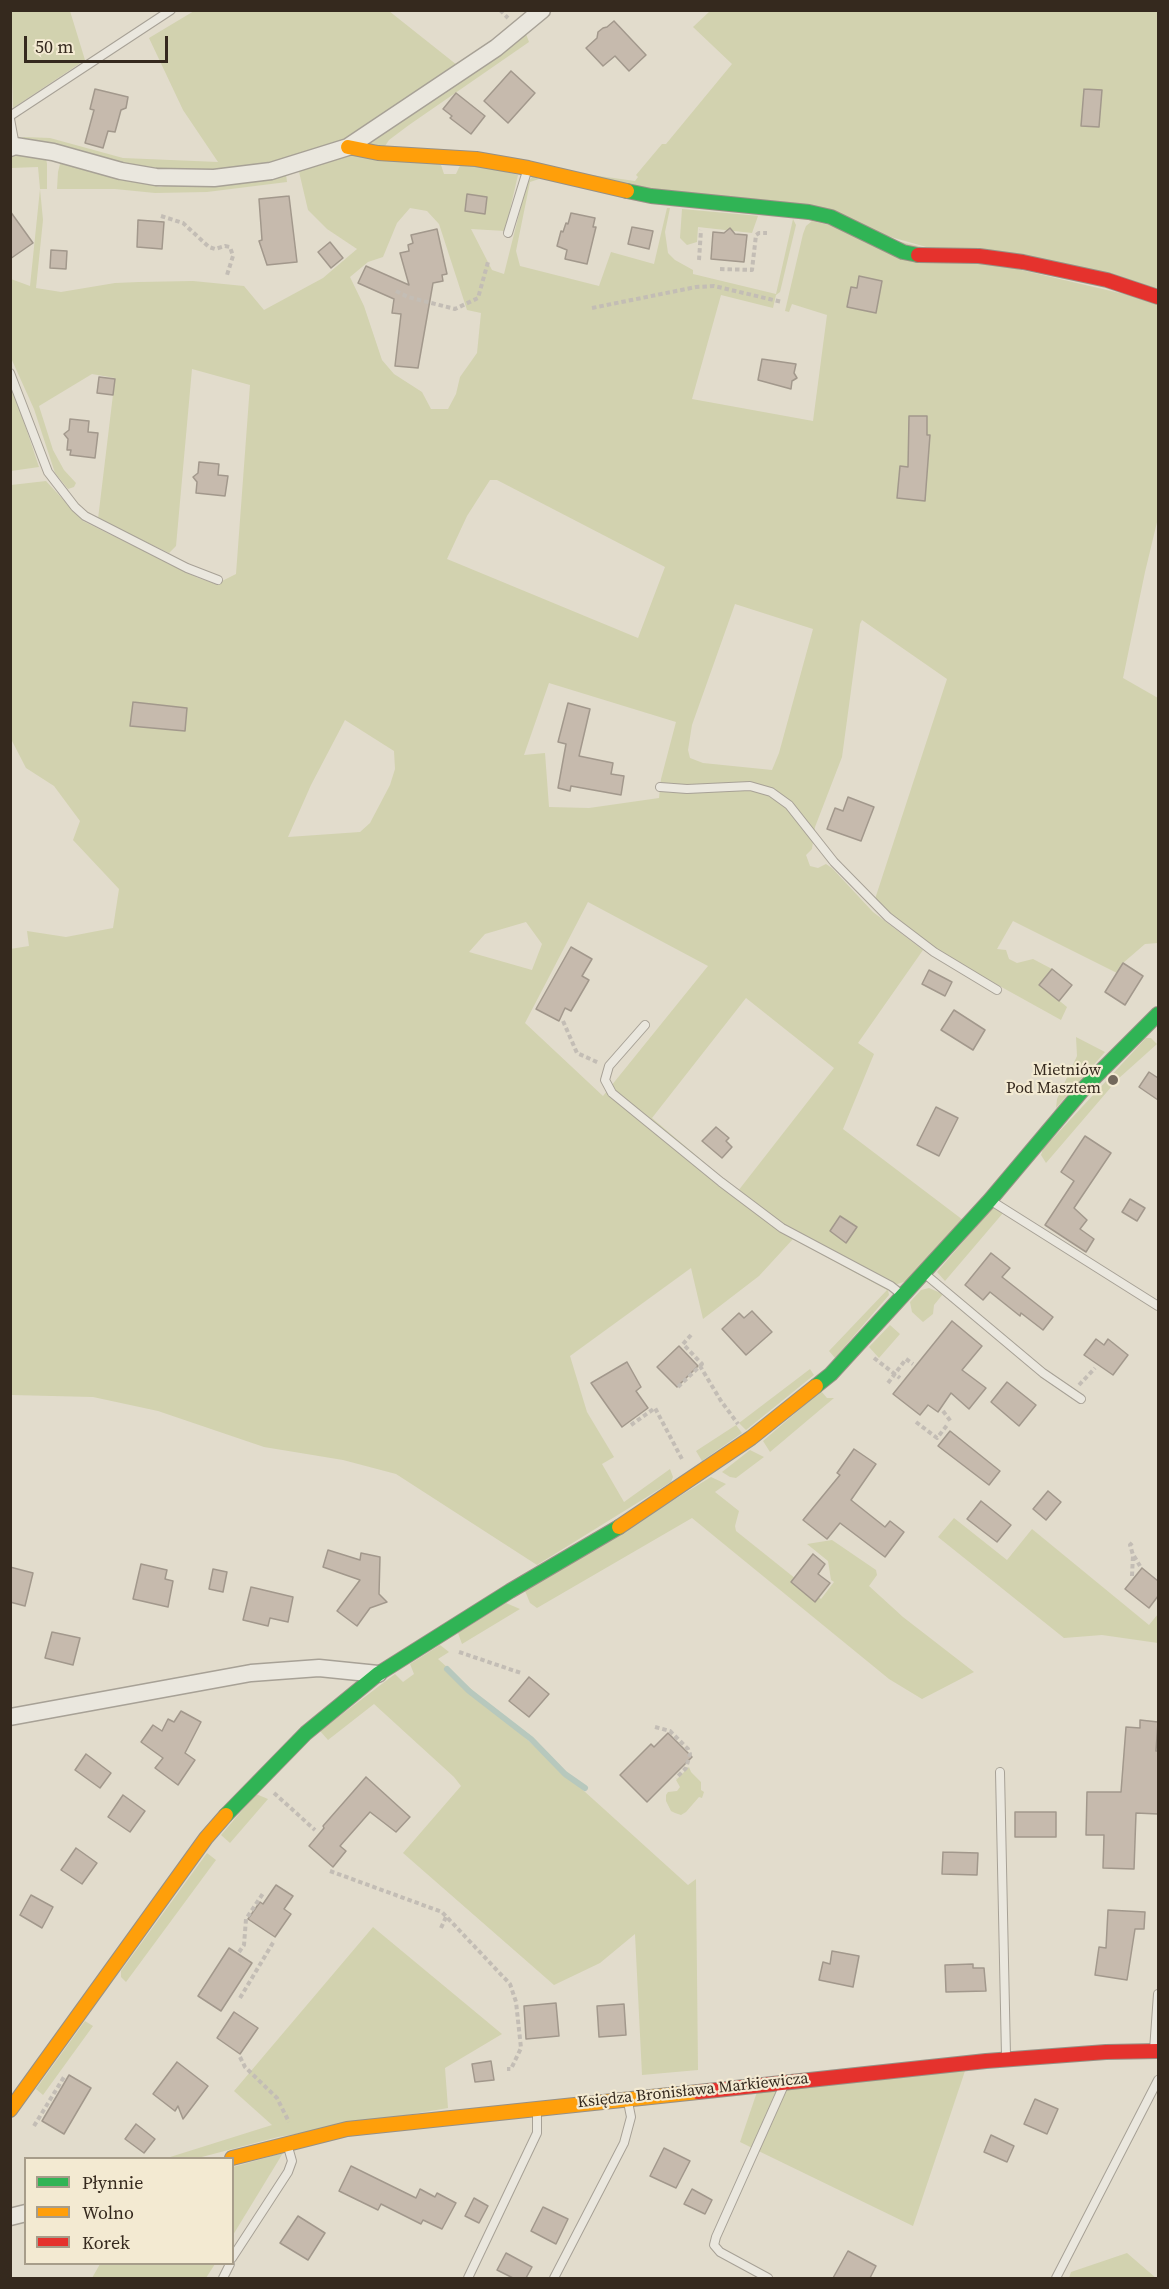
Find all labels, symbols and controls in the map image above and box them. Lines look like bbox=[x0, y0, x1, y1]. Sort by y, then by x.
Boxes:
scale bar bbox=[27, 24, 171, 62]
text: 50 m bbox=[35, 34, 73, 59]
place label: Mietniów Pod Masztem bbox=[1006, 1061, 1101, 1099]
marker: Mietniów Pod Masztem bbox=[1106, 1073, 1120, 1087]
street label: Księdza Bronisława Markiewicza bbox=[576, 2069, 810, 2113]
legend bbox=[24, 2157, 234, 2265]
text: Płynnie bbox=[82, 2170, 143, 2195]
text: Wolno bbox=[82, 2200, 134, 2225]
text: Korek bbox=[82, 2230, 130, 2255]

